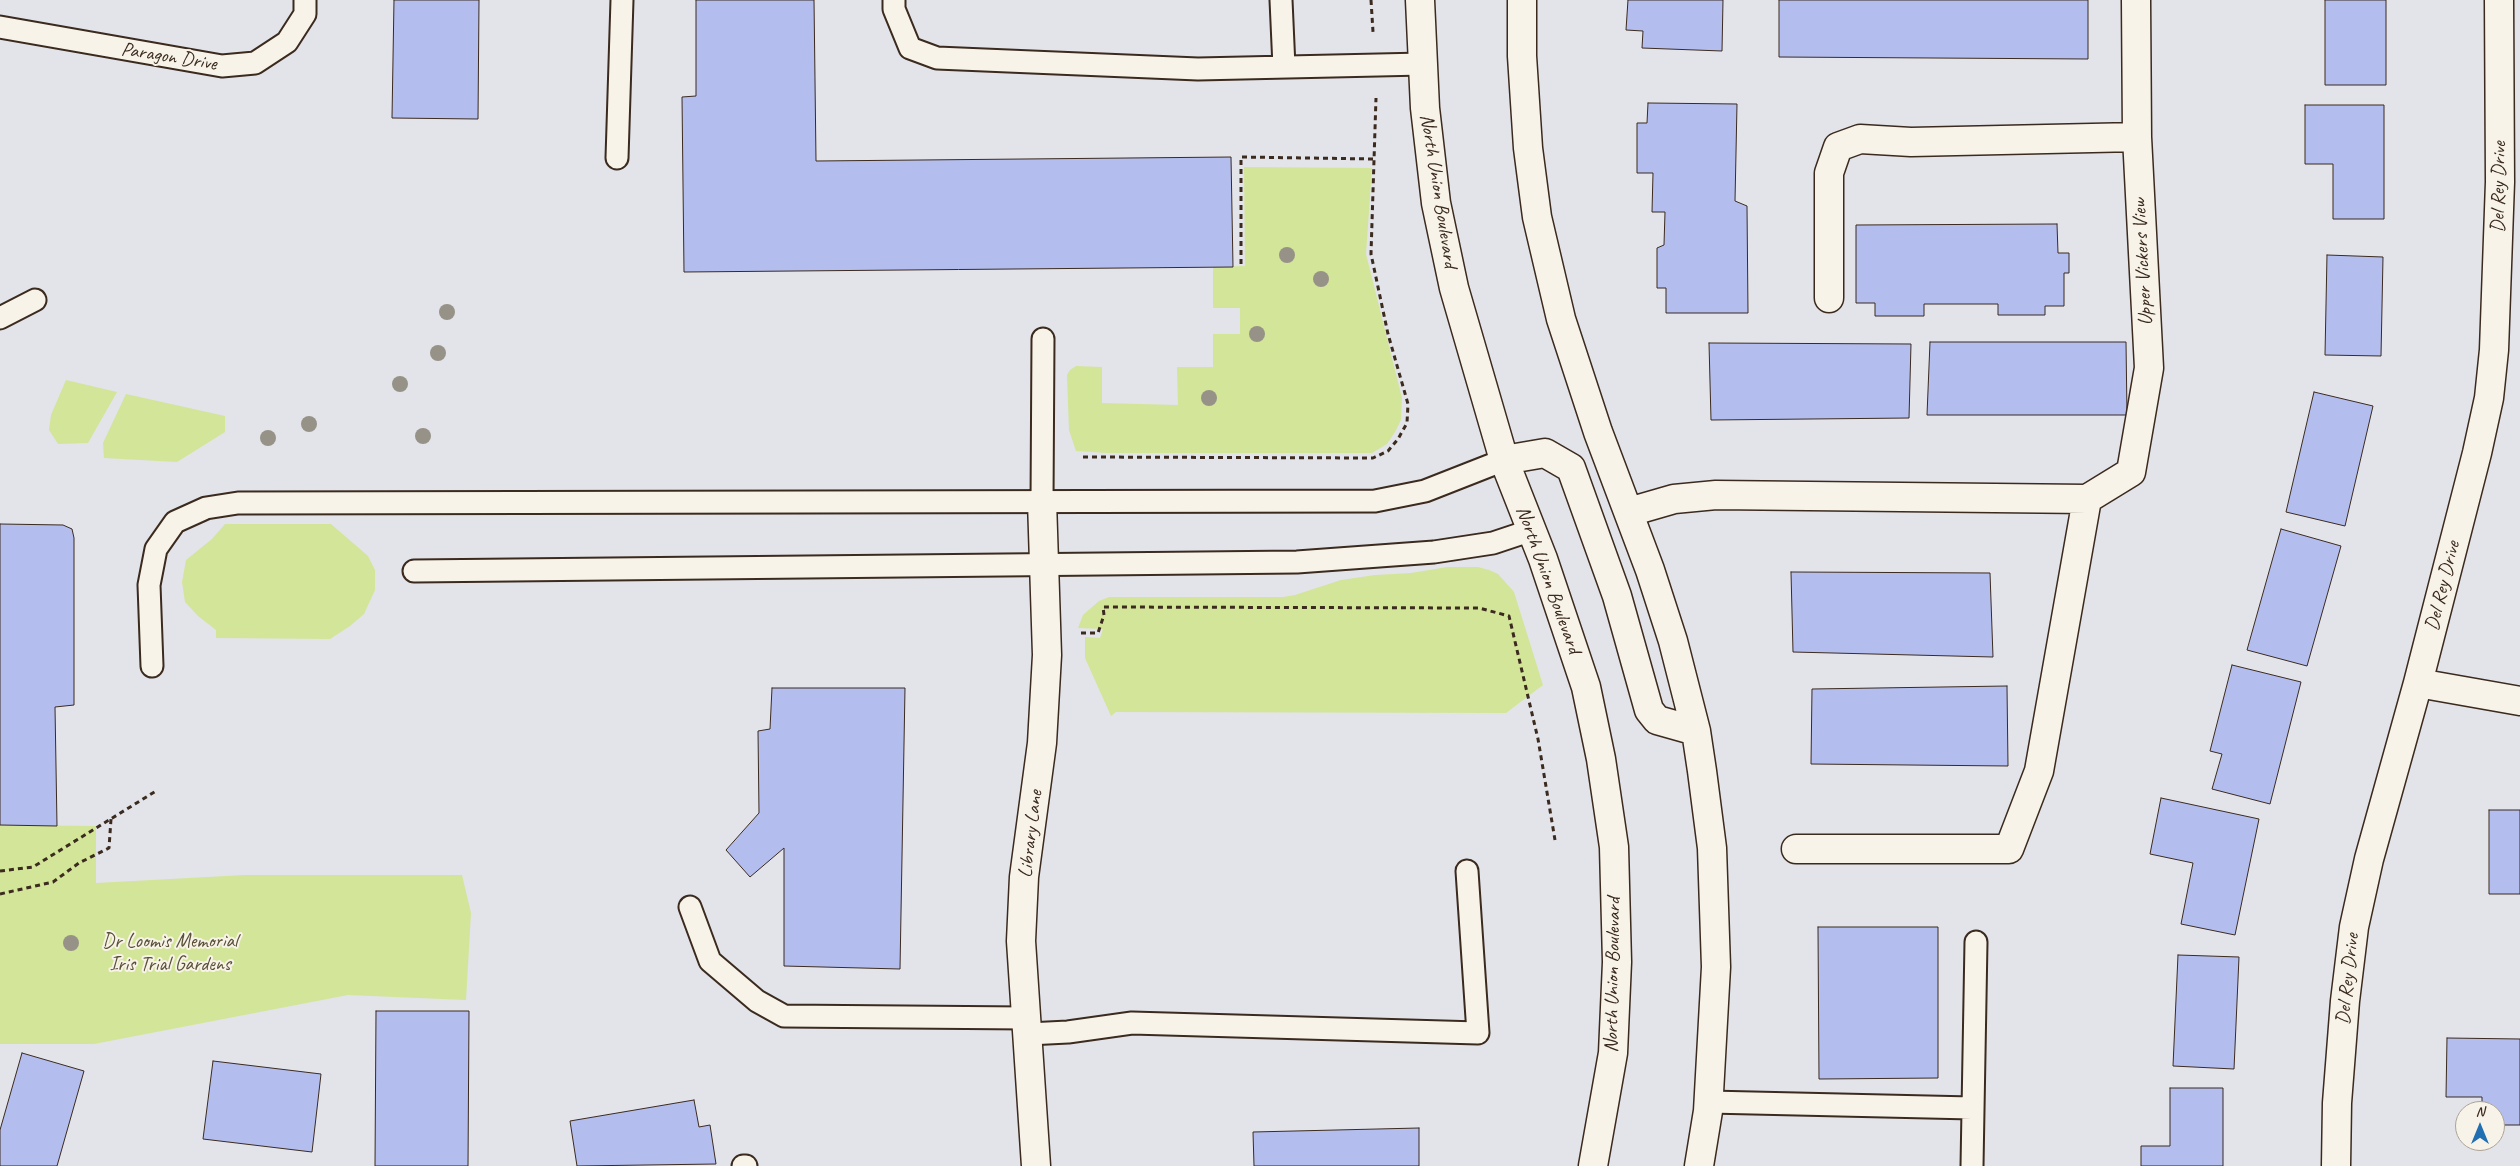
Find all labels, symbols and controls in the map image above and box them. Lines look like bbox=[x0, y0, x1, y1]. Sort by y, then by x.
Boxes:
street label: Paragon Drive bbox=[120, 38, 218, 76]
street label: North Union Boulevard bbox=[1414, 112, 1462, 270]
street label: Del Rey Drive bbox=[2486, 141, 2512, 233]
street label: Upper Vickers View bbox=[2128, 198, 2158, 326]
street label: North Union Boulevard bbox=[1510, 503, 1586, 657]
street label: Del Rey Drive bbox=[2420, 539, 2466, 633]
street label: Library Lane bbox=[1014, 789, 1048, 879]
street label: North Union Boulevard bbox=[1600, 897, 1626, 1053]
park label: Dr Loomis Memorial Iris Trial Gardens bbox=[102, 930, 238, 977]
street label: Del Rey Drive bbox=[2331, 932, 2365, 1026]
north arrow bbox=[2455, 1101, 2505, 1151]
text: N bbox=[2476, 1103, 2484, 1120]

